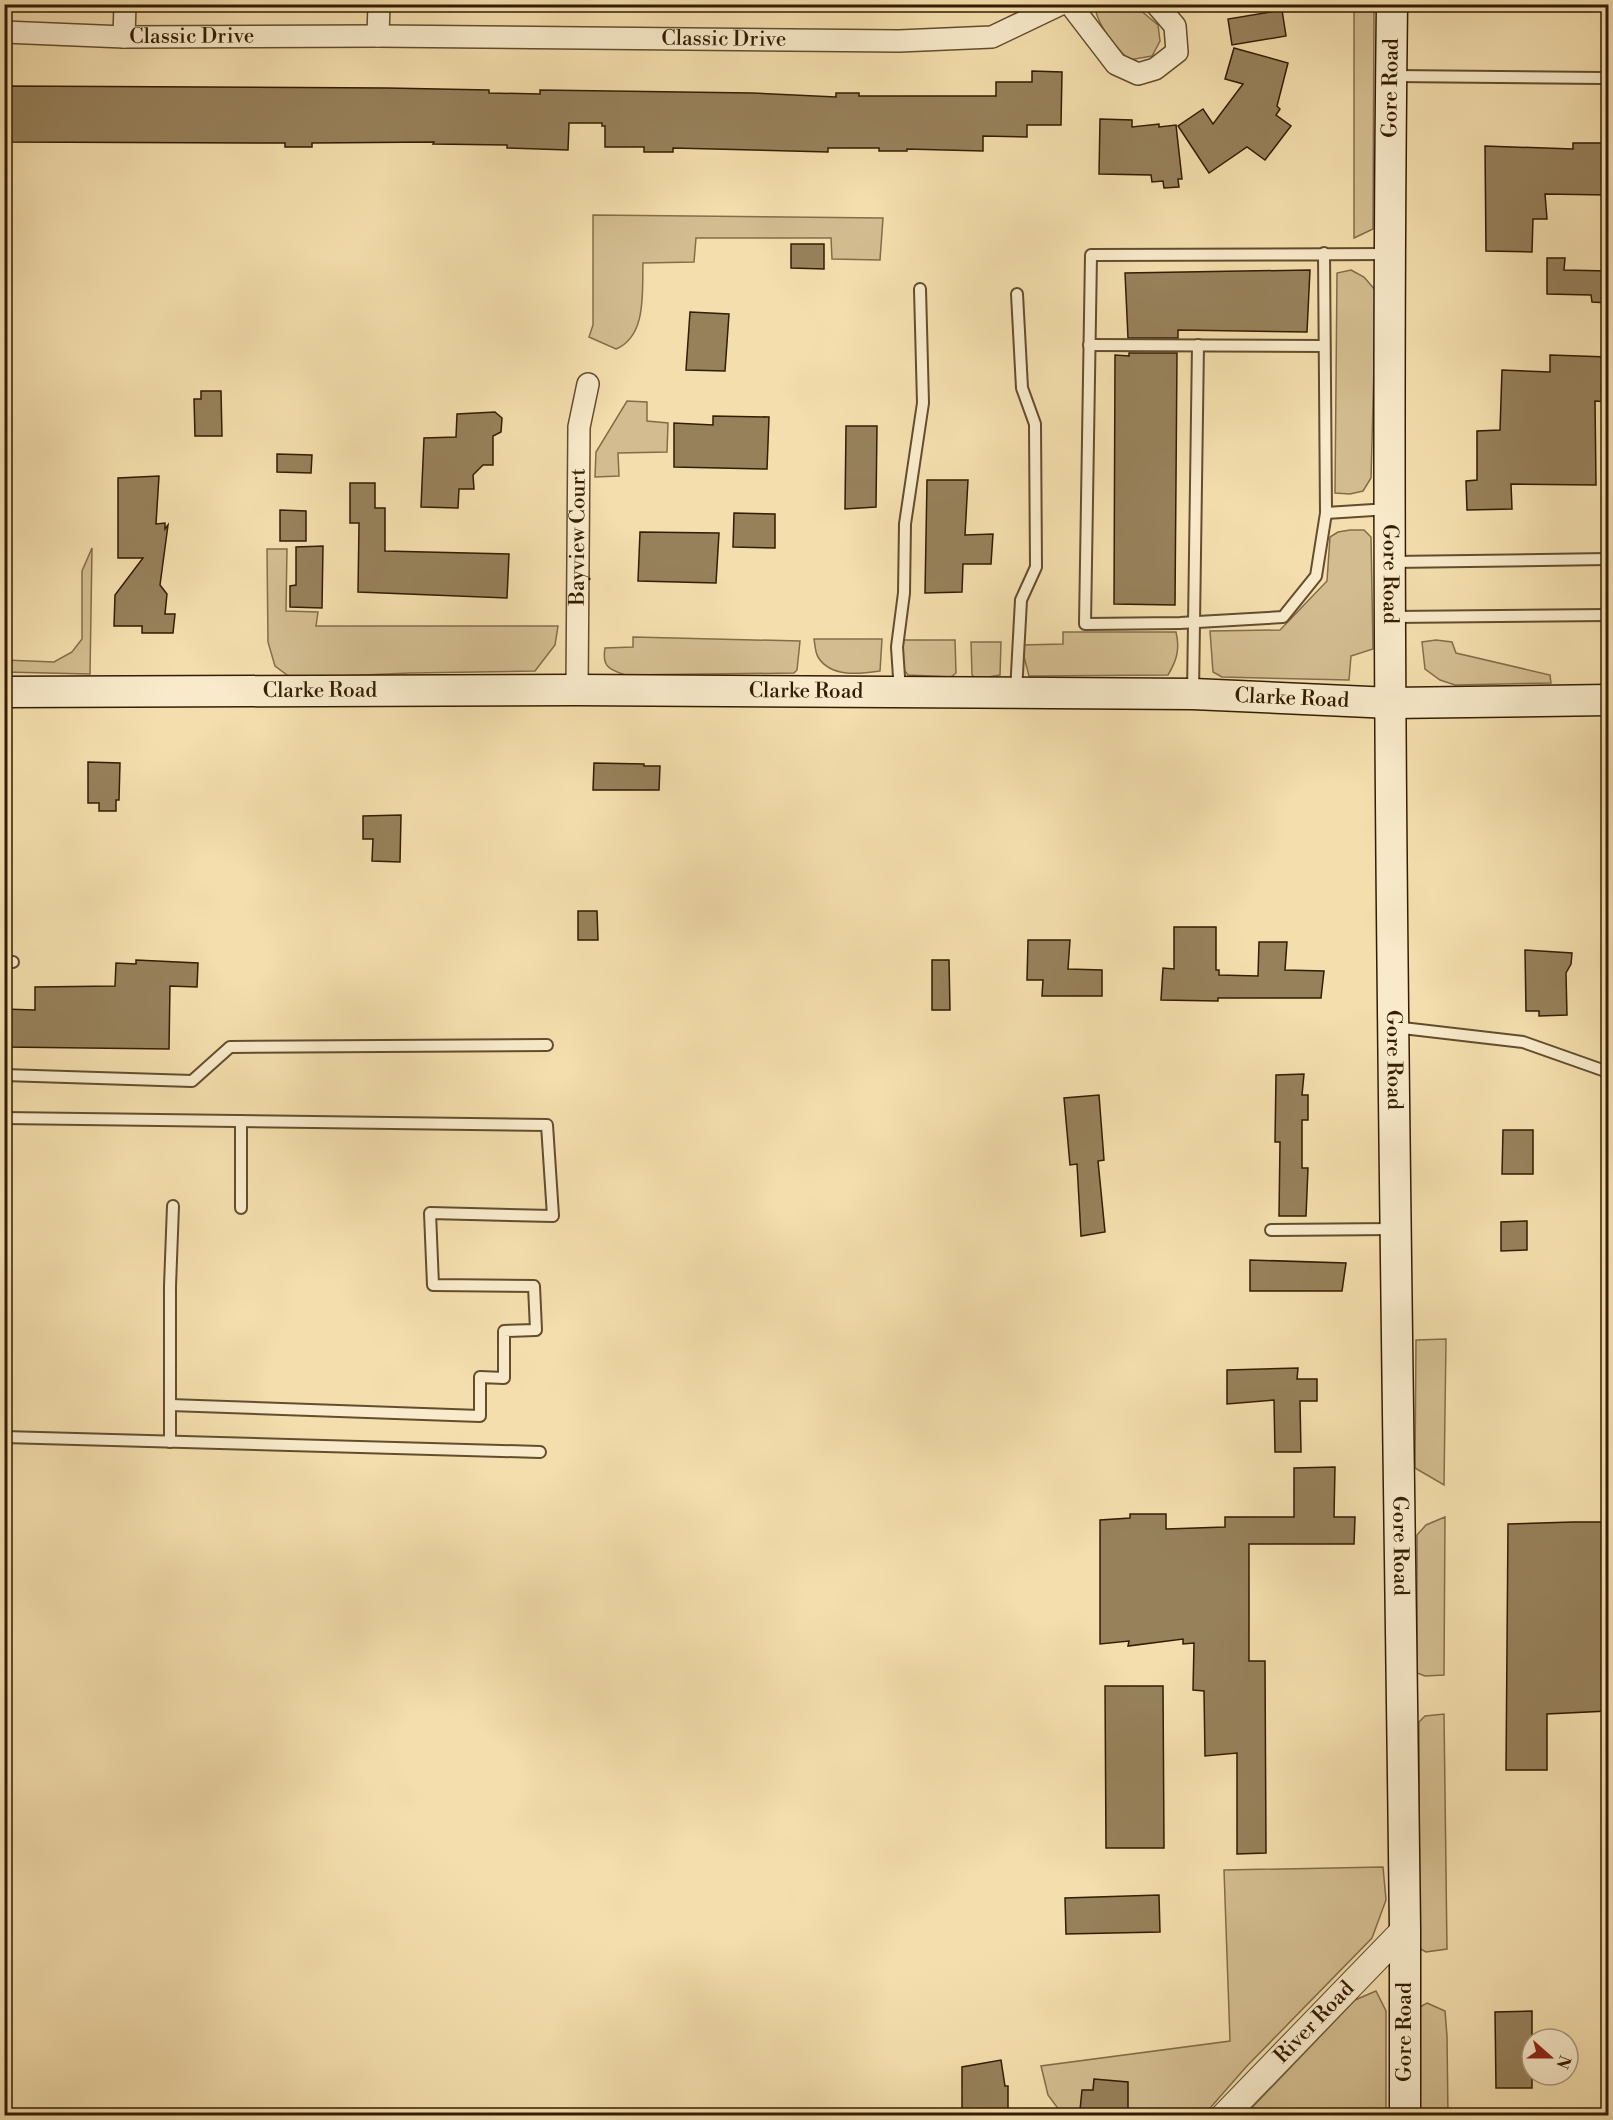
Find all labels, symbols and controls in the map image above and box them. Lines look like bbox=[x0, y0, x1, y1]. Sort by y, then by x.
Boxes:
street label: Classic Drive bbox=[129, 23, 254, 50]
street label: Classic Drive bbox=[661, 26, 787, 53]
street label: Gore Road bbox=[1377, 38, 1405, 138]
street label: Bayview Court bbox=[565, 468, 592, 607]
street label: Gore Road bbox=[1377, 524, 1403, 624]
street label: Clarke Road bbox=[263, 678, 377, 704]
street label: Clarke Road bbox=[749, 678, 863, 705]
street label: Clarke Road bbox=[1234, 683, 1350, 714]
street label: Gore Road bbox=[1380, 1010, 1407, 1110]
street label: Gore Road bbox=[1386, 1496, 1414, 1596]
street label: River Road bbox=[1269, 1976, 1360, 2069]
street label: Gore Road bbox=[1392, 1982, 1418, 2082]
north arrow bbox=[1520, 2027, 1580, 2087]
text: N bbox=[1551, 2053, 1575, 2072]

